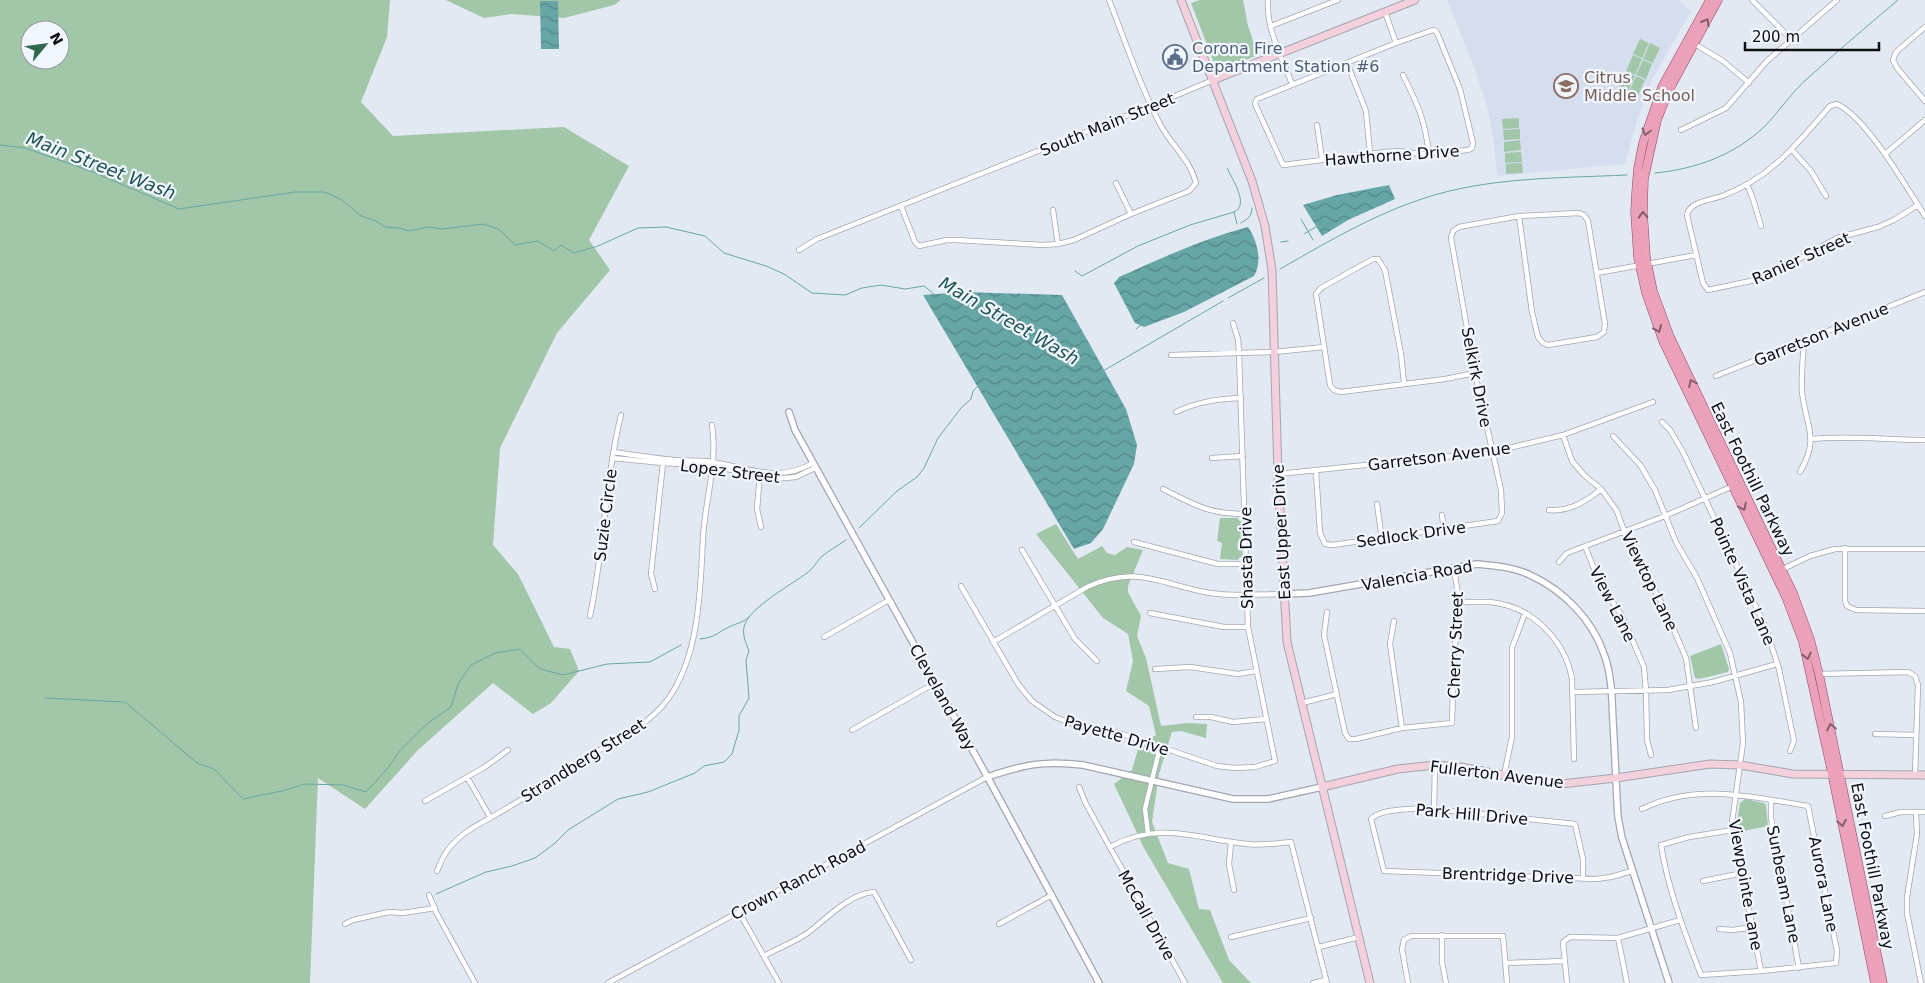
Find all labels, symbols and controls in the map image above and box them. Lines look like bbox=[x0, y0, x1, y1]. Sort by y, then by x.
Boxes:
one-way arrow bbox=[1700, 18, 1710, 27]
north arrow bbox=[20, 20, 70, 70]
scale bar bbox=[1745, 20, 1879, 52]
text: 200 m bbox=[1752, 28, 1800, 46]
text: N bbox=[47, 30, 66, 48]
place label: Corona Fire Department Station #6 bbox=[1192, 39, 1379, 76]
public building icon: Corona Fire Department Station #6 bbox=[1162, 44, 1188, 70]
place label: Citrus Middle School bbox=[1584, 68, 1695, 105]
school or university icon: Citrus Middle School bbox=[1553, 73, 1579, 99]
street label: South Main Street bbox=[1037, 89, 1177, 160]
water label: Main Street Wash bbox=[24, 127, 179, 204]
one-way arrow bbox=[1641, 127, 1652, 136]
street label: Hawthorne Drive bbox=[1324, 141, 1460, 170]
one-way arrow bbox=[1638, 211, 1648, 219]
street label: Ranier Street bbox=[1749, 228, 1853, 289]
water label: Main Street Wash bbox=[936, 272, 1083, 369]
street label: Garretson Avenue bbox=[1751, 299, 1891, 370]
one-way arrow bbox=[1652, 324, 1662, 332]
street label: Selkirk Drive bbox=[1457, 325, 1496, 429]
one-way arrow bbox=[1688, 379, 1698, 388]
street label: East Foothill Parkway bbox=[1707, 399, 1798, 560]
street label: Garretson Avenue bbox=[1367, 438, 1512, 475]
street label: Lopez Street bbox=[679, 456, 781, 487]
street label: East Upper Drive bbox=[1268, 464, 1295, 600]
street label: Suzie Circle bbox=[590, 468, 621, 562]
one-way arrow bbox=[1736, 502, 1747, 511]
street label: Shasta Drive bbox=[1236, 507, 1257, 609]
street label: Pointe Vista Lane bbox=[1706, 514, 1779, 648]
street label: Sedlock Drive bbox=[1355, 517, 1467, 552]
street label: Viewtop Lane bbox=[1617, 529, 1682, 634]
street label: Valencia Road bbox=[1360, 556, 1474, 595]
street label: View Lane bbox=[1586, 563, 1640, 645]
street label: Cherry Street bbox=[1444, 591, 1467, 699]
street label: Cleveland Way bbox=[906, 641, 980, 754]
one-way arrow bbox=[1801, 651, 1812, 660]
street label: Payette Drive bbox=[1062, 711, 1171, 760]
street label: Strandberg Street bbox=[517, 714, 649, 806]
one-way arrow bbox=[1826, 722, 1836, 731]
street label: Fullerton Avenue bbox=[1429, 757, 1565, 792]
street label: East Foothill Parkway bbox=[1847, 781, 1898, 951]
street label: Park Hill Drive bbox=[1415, 800, 1529, 829]
street label: Viewpointe Lane bbox=[1725, 818, 1766, 952]
one-way arrow bbox=[1836, 818, 1847, 827]
street label: Sunbeam Lane bbox=[1763, 824, 1804, 945]
street label: Aurora Lane bbox=[1805, 835, 1842, 934]
street label: Crown Ranch Road bbox=[727, 837, 869, 924]
street label: Brentridge Drive bbox=[1441, 864, 1574, 887]
street label: McCall Drive bbox=[1114, 867, 1179, 964]

